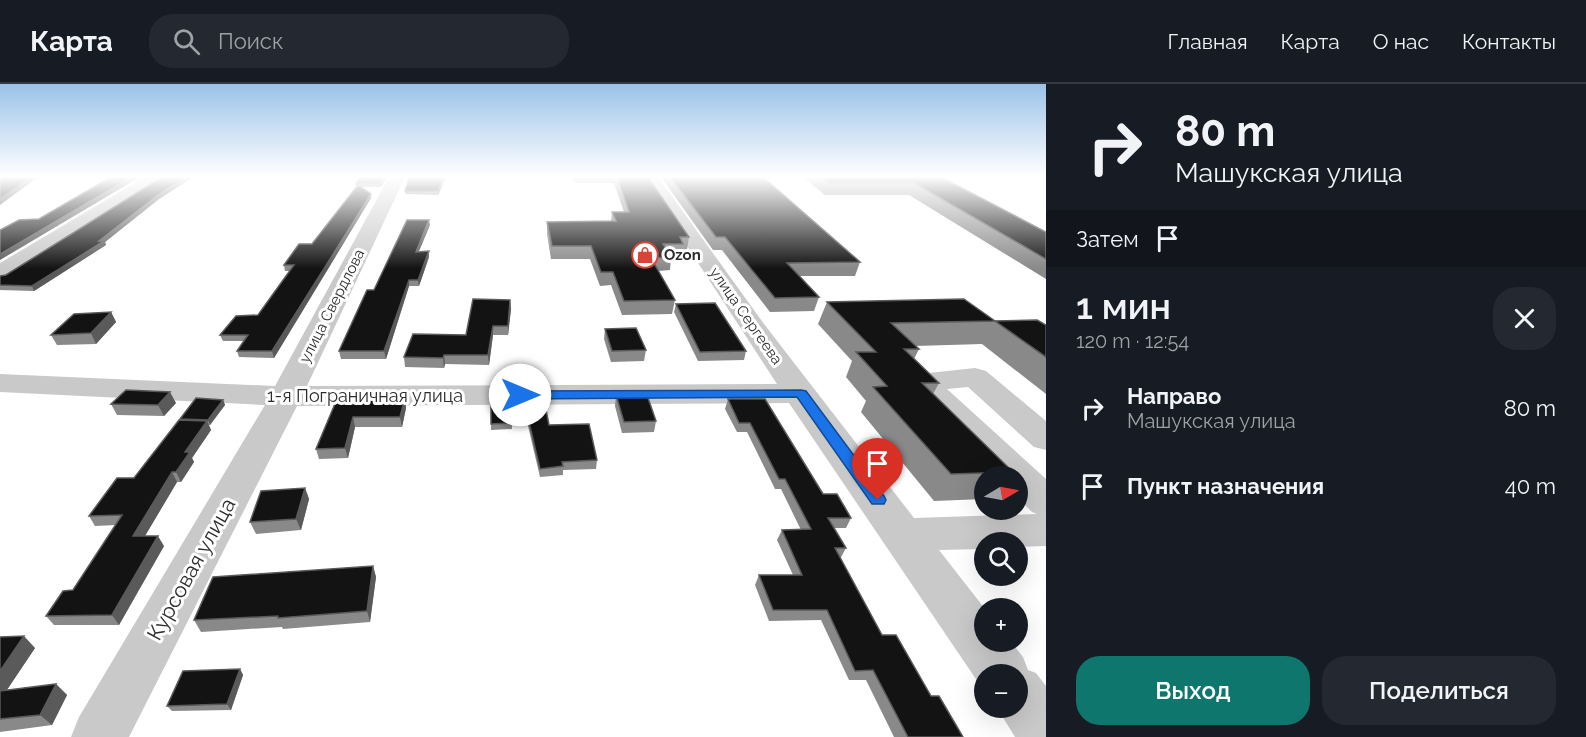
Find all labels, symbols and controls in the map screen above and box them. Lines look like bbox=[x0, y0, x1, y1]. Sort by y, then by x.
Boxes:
search box bbox=[149, 14, 569, 68]
text: Карта bbox=[30, 25, 113, 58]
icon: search bbox=[170, 25, 203, 58]
text: Поиск bbox=[218, 28, 283, 54]
text: Главная bbox=[1168, 29, 1248, 54]
text: Карта bbox=[1281, 29, 1340, 54]
text: О нас bbox=[1373, 29, 1429, 54]
text: Контакты bbox=[1462, 29, 1556, 54]
text: 80 m bbox=[1175, 107, 1275, 156]
icon: right bbox=[1076, 108, 1154, 186]
text: Машукская улица bbox=[1175, 157, 1403, 188]
icon: arrive bbox=[1151, 222, 1184, 255]
text: Затем bbox=[1076, 226, 1139, 252]
shop icon: Ozon bbox=[630, 240, 660, 270]
street label: улица Свердлова bbox=[296, 246, 368, 366]
place label: Ozon bbox=[664, 246, 701, 264]
street label: улица Сергеева bbox=[706, 264, 786, 368]
text: 1 мин bbox=[1076, 285, 1171, 327]
button: close bbox=[1493, 287, 1556, 350]
text: 120 m · 12:54 bbox=[1076, 329, 1189, 353]
position arrow bbox=[488, 363, 552, 427]
text: Направо bbox=[1127, 383, 1221, 409]
street label: 1-я Пограничная улица bbox=[267, 385, 463, 406]
icon: right bbox=[1076, 392, 1109, 425]
text: 80 m bbox=[1504, 395, 1556, 421]
text: Машукская улица bbox=[1127, 409, 1296, 433]
pin bbox=[852, 438, 903, 500]
icon: arrive bbox=[861, 447, 894, 480]
north arrow bbox=[974, 466, 1028, 520]
map controls bbox=[974, 466, 1028, 718]
icon: arrive bbox=[1076, 470, 1109, 503]
text: Пункт назначения bbox=[1127, 473, 1324, 499]
text: 40 m bbox=[1505, 473, 1556, 499]
street label: Курсовая улица bbox=[142, 494, 240, 644]
button: search bbox=[974, 532, 1028, 586]
button: + bbox=[974, 598, 1028, 652]
button: Выход bbox=[1076, 656, 1310, 725]
button: Поделиться bbox=[1322, 656, 1556, 725]
button: − bbox=[974, 664, 1028, 718]

